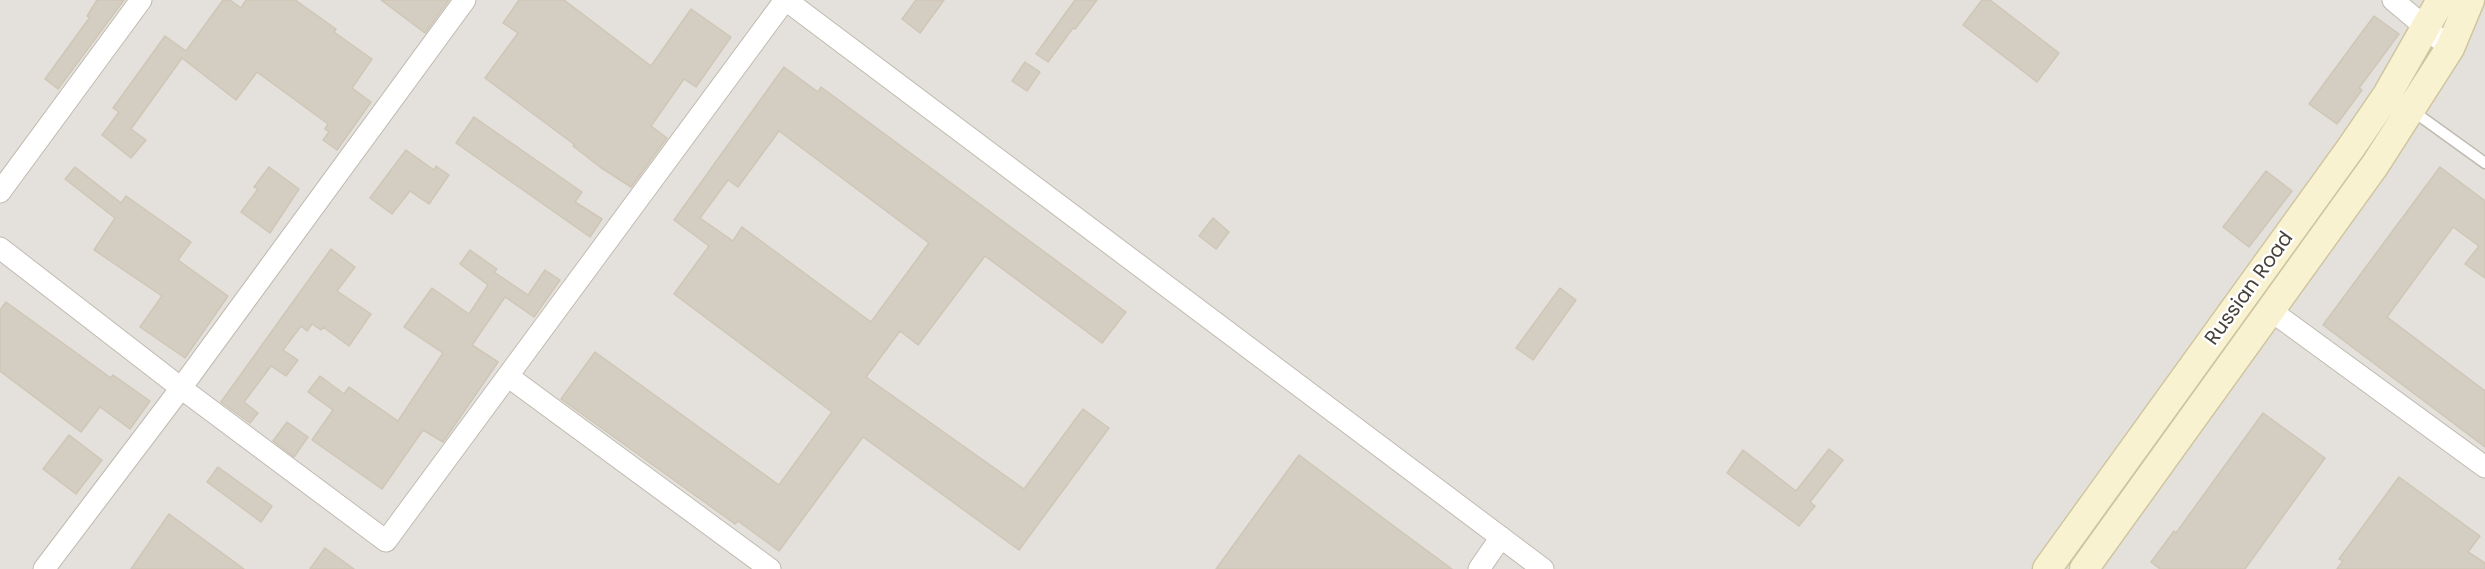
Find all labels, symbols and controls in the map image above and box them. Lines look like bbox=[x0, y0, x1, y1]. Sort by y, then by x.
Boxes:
street label: Russian Road bbox=[2201, 228, 2299, 350]

